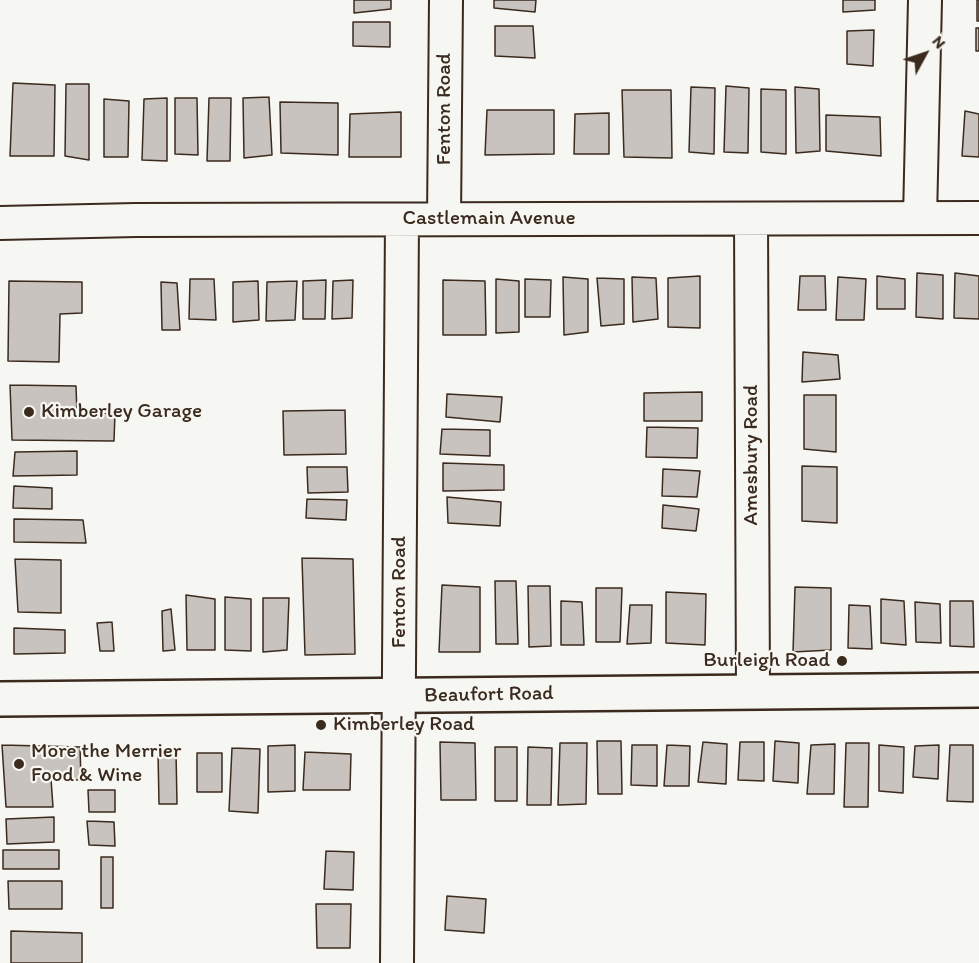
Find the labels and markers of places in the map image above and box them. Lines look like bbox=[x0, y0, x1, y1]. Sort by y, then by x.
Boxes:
place label: Kimberley Garage bbox=[41, 399, 202, 425]
marker: Kimberley Garage bbox=[22, 405, 36, 419]
place label: Burleigh Road bbox=[703, 648, 830, 674]
marker: Burleigh Road bbox=[835, 654, 849, 668]
place label: Kimberley Road bbox=[333, 712, 475, 738]
marker: Kimberley Road bbox=[314, 718, 328, 732]
place label: More the Merrier Food & Wine bbox=[31, 739, 181, 789]
marker: More the Merrier Food & Wine bbox=[12, 757, 26, 771]

